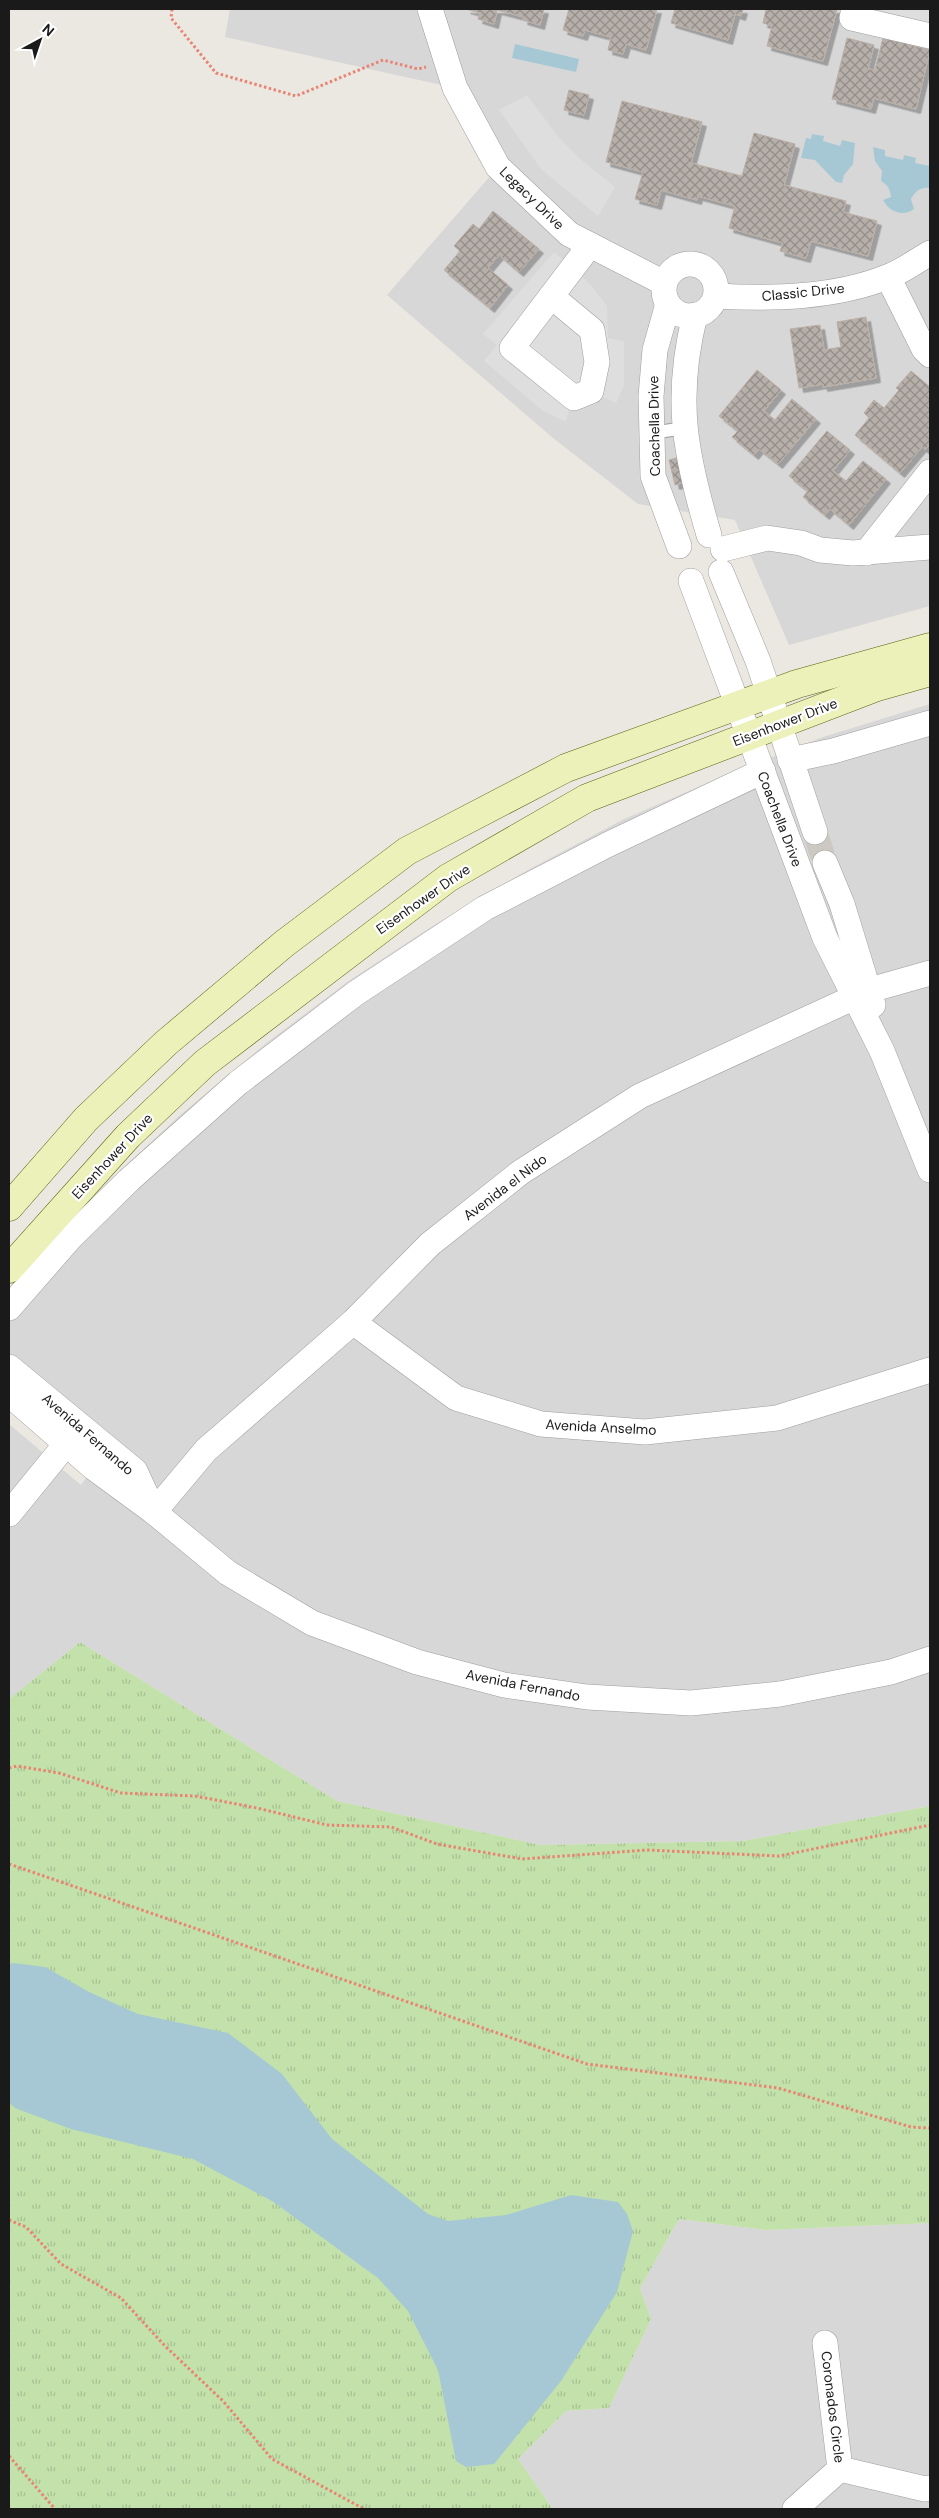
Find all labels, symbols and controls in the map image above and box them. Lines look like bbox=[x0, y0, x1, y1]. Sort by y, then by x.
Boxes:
north arrow bbox=[15, 15, 65, 65]
text: N bbox=[39, 20, 58, 40]
street label: Legacy Drive bbox=[496, 163, 568, 233]
street label: Classic Drive bbox=[761, 279, 845, 305]
street label: Coachella Drive bbox=[644, 375, 664, 477]
street label: Eisenhower Drive bbox=[730, 694, 840, 750]
street label: Coachella Drive bbox=[754, 769, 806, 869]
street label: Eisenhower Drive bbox=[372, 860, 474, 938]
street label: Eisenhower Drive bbox=[68, 1109, 156, 1203]
street label: Avenida el Nido bbox=[460, 1150, 550, 1224]
street label: Avenida Fernando bbox=[38, 1389, 138, 1479]
street label: Avenida Anselmo bbox=[545, 1415, 657, 1439]
street label: Avenida Fernando bbox=[464, 1665, 582, 1705]
street label: Coronados Circle bbox=[817, 2350, 849, 2464]

